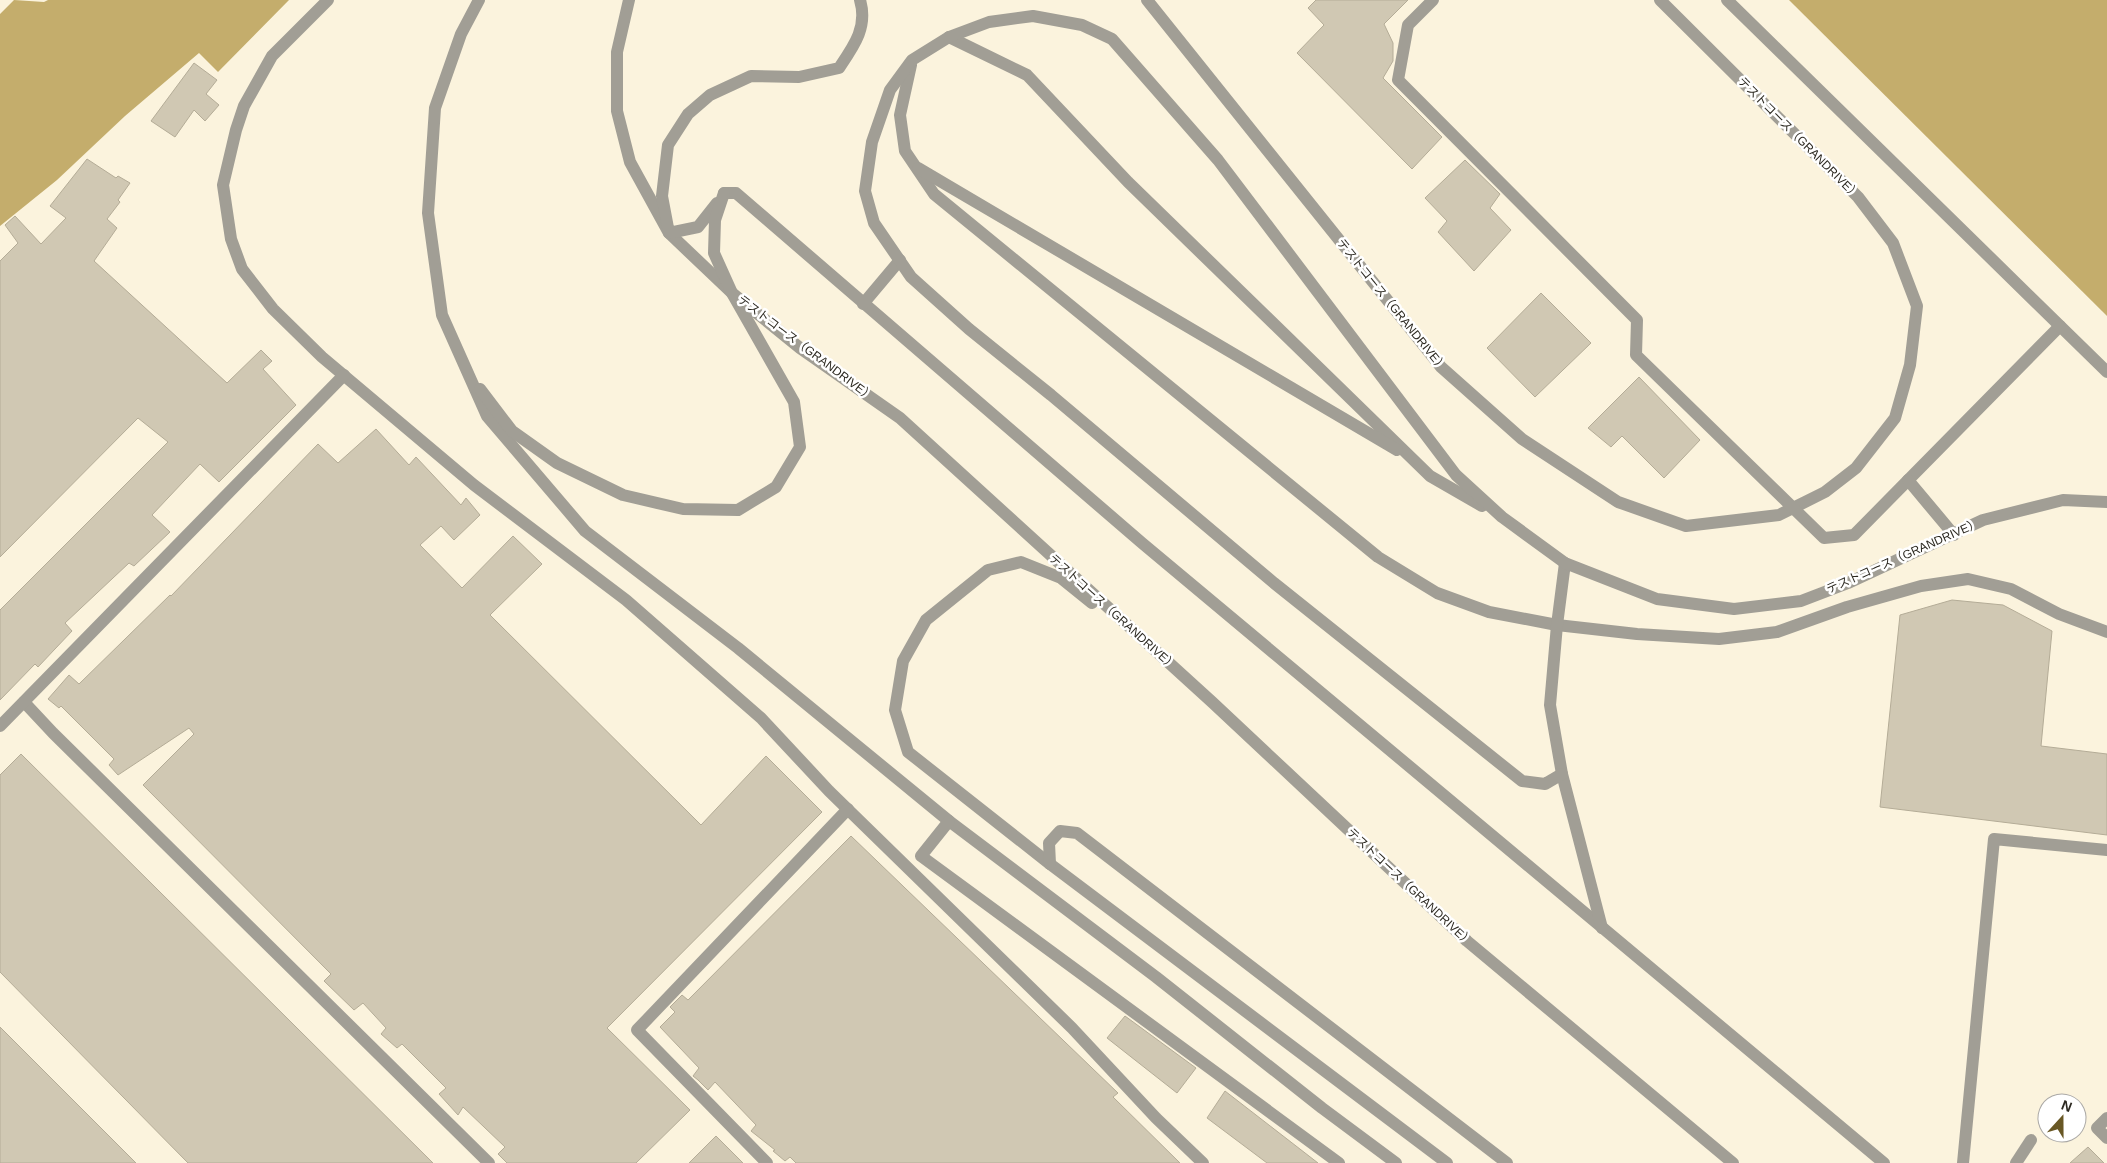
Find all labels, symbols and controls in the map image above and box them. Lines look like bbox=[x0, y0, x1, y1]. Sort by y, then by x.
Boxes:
street label: テストコース（GRANDRIVE） bbox=[1735, 74, 1863, 202]
street label: テストコース（GRANDRIVE） bbox=[1334, 236, 1450, 374]
street label: テストコース（GRANDRIVE） bbox=[735, 292, 877, 404]
street label: テストコース（GRANDRIVE） bbox=[1824, 516, 1982, 596]
street label: テストコース（GRANDRIVE） bbox=[1046, 551, 1180, 673]
street label: テストコース（GRANDRIVE） bbox=[1344, 825, 1476, 949]
north arrow bbox=[2037, 1093, 2087, 1143]
text: N bbox=[2059, 1097, 2074, 1115]

